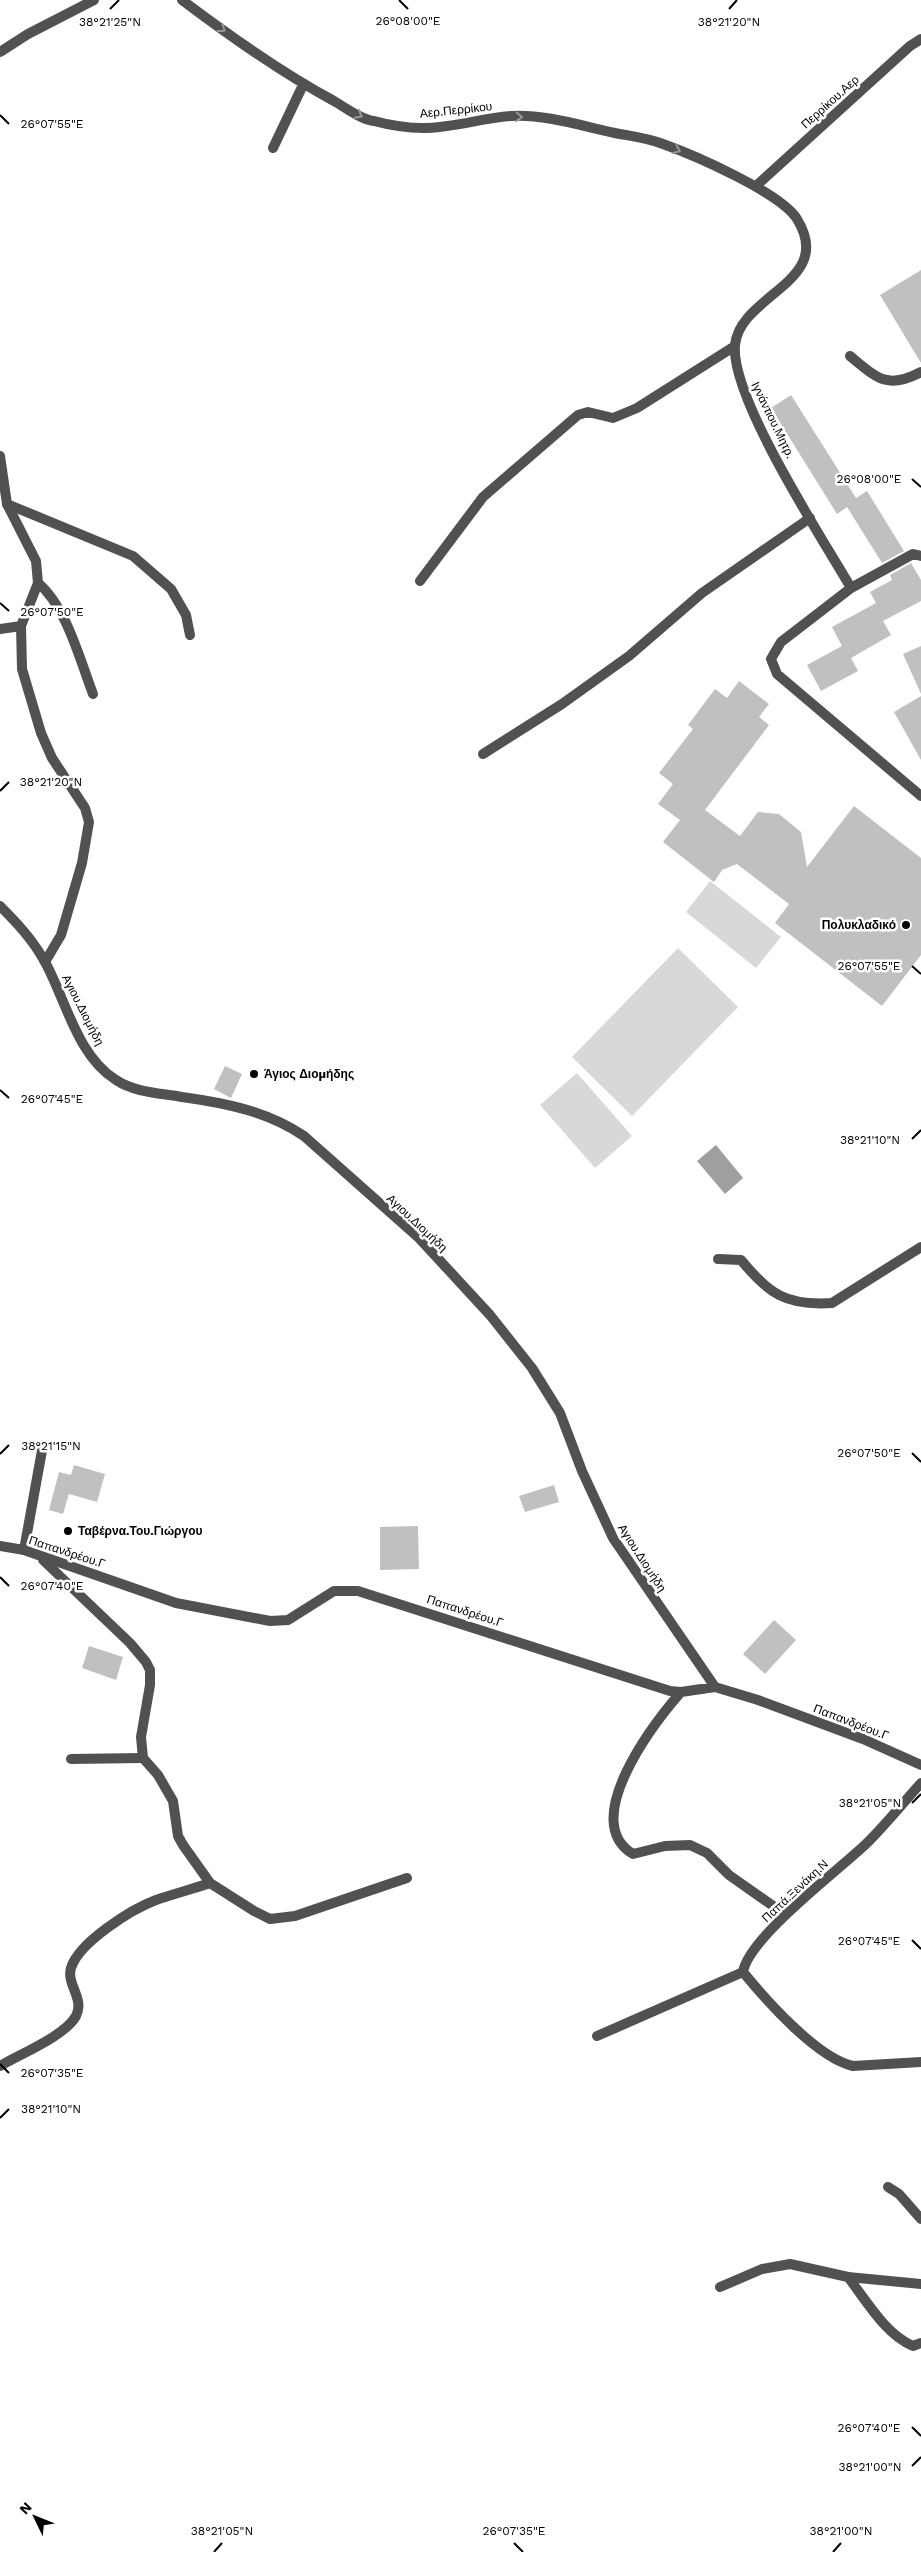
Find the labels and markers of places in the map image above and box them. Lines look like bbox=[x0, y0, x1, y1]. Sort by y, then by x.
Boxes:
place label: Πολυκλαδικό bbox=[822, 918, 896, 932]
marker: Πολυκλαδικό bbox=[900, 919, 912, 931]
place label: Άγιος Διομήδης bbox=[264, 1067, 354, 1081]
marker: Άγιος Διομήδης bbox=[248, 1068, 260, 1080]
place label: Ταβέρνα.Του.Γιώργου bbox=[78, 1524, 202, 1538]
marker: Ταβέρνα.Του.Γιώργου bbox=[62, 1525, 74, 1537]

